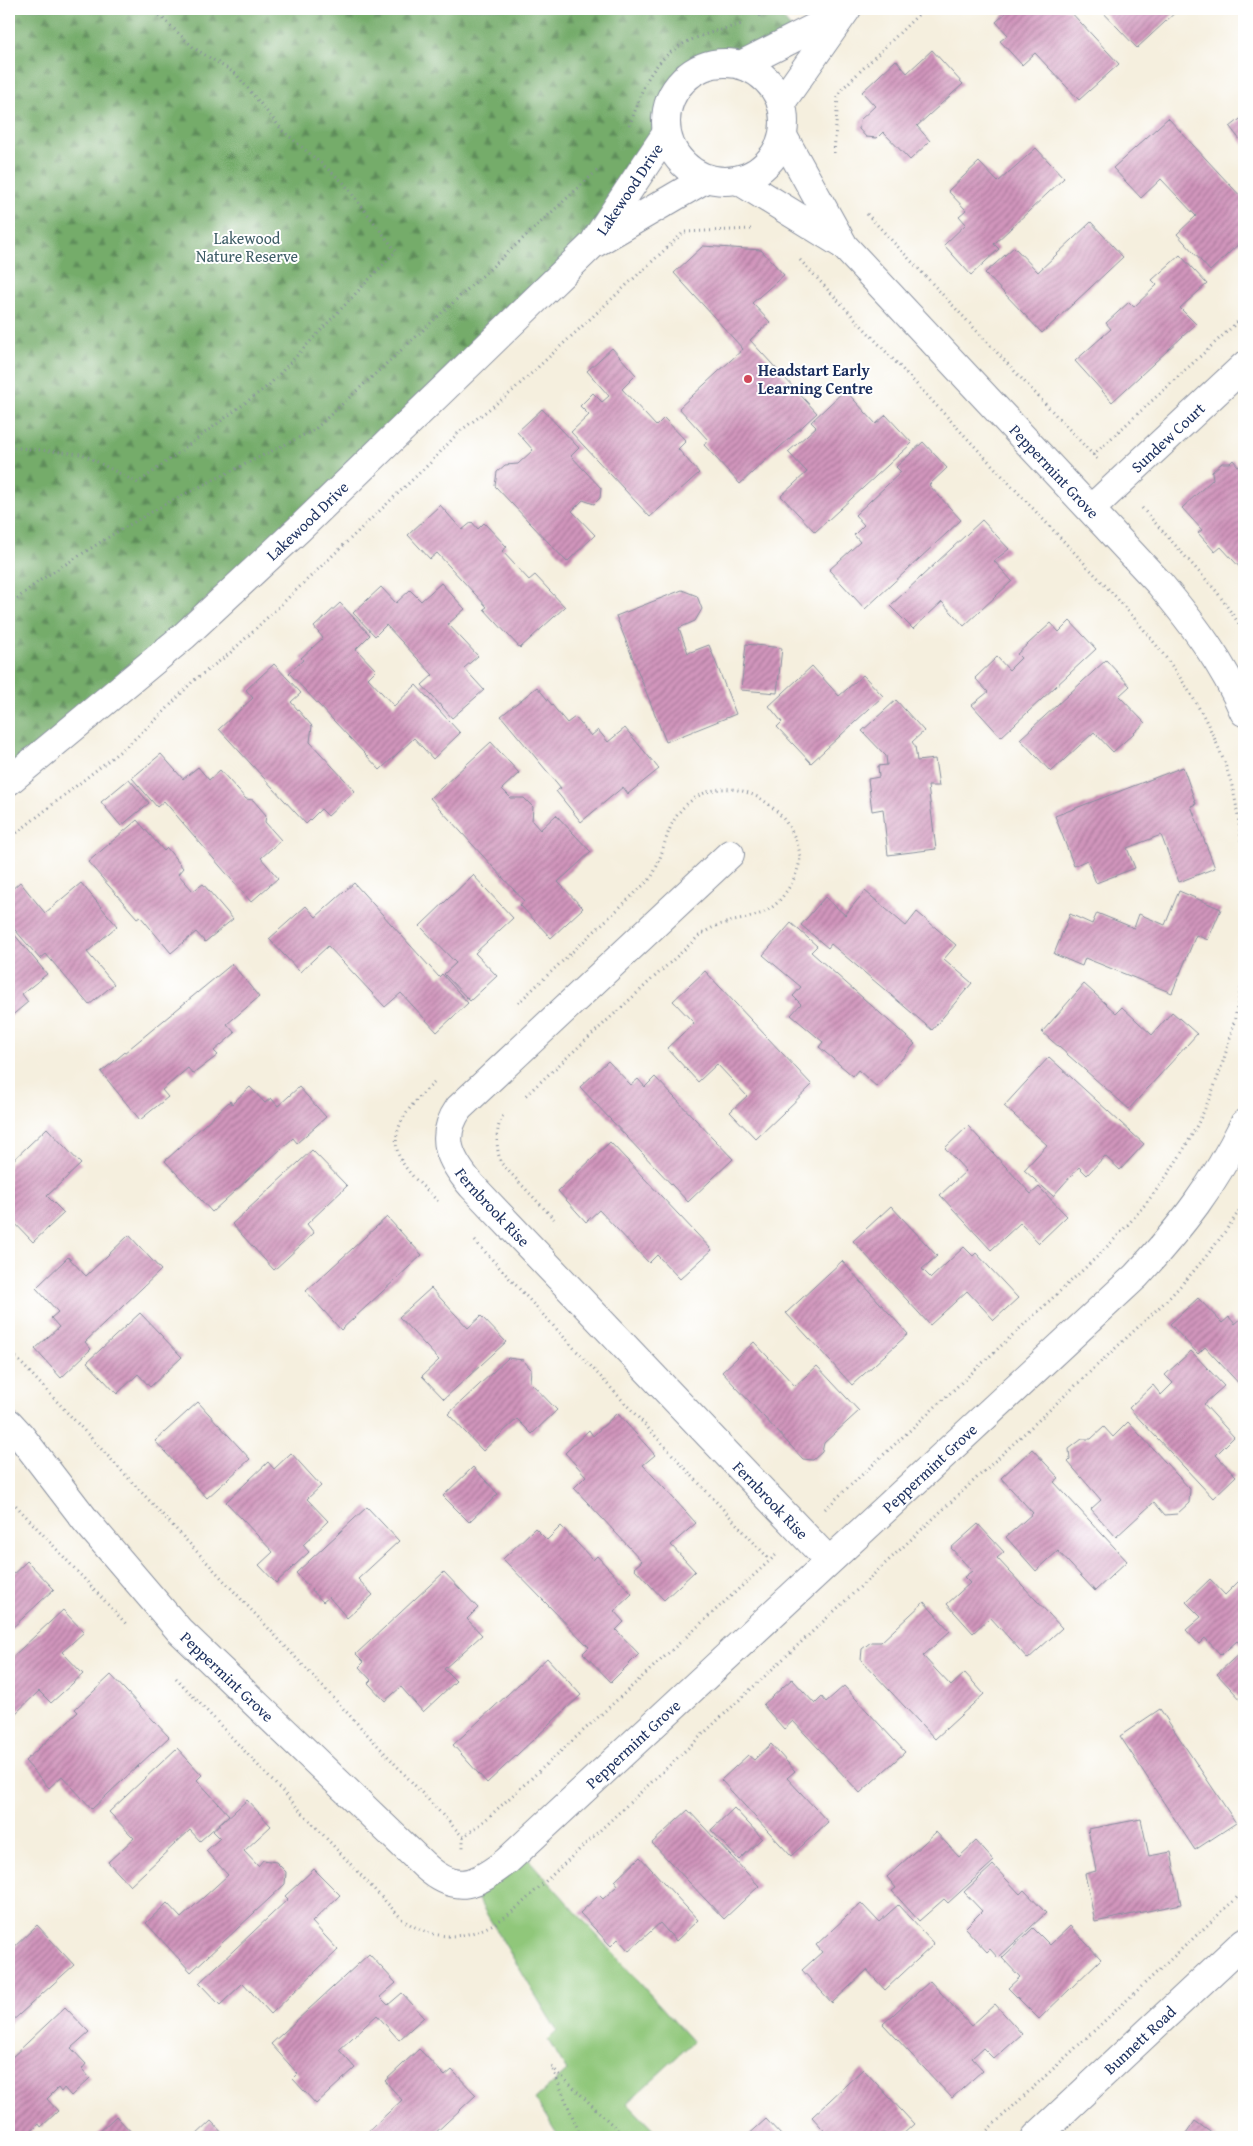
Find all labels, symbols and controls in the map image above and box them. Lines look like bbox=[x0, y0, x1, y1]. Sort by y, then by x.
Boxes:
street label: Lakewood Drive bbox=[590, 138, 669, 240]
park label: Lakewood Nature Reserve bbox=[196, 226, 298, 268]
place label: Headstart Early Learning Centre bbox=[758, 358, 873, 400]
marker: Headstart Early Learning Centre bbox=[742, 373, 754, 385]
street label: Sundew Court bbox=[1125, 396, 1211, 478]
street label: Peppermint Grove bbox=[1004, 418, 1105, 524]
street label: Lakewood Drive bbox=[260, 475, 354, 566]
street label: Fernbrook Rise bbox=[449, 1163, 536, 1252]
street label: Peppermint Grove bbox=[877, 1418, 982, 1518]
street label: Fernbrook Rise bbox=[728, 1455, 814, 1545]
street label: Peppermint Grove bbox=[175, 1626, 280, 1727]
street label: Peppermint Grove bbox=[580, 1694, 686, 1794]
street label: Bunnett Road bbox=[1098, 2000, 1182, 2080]

